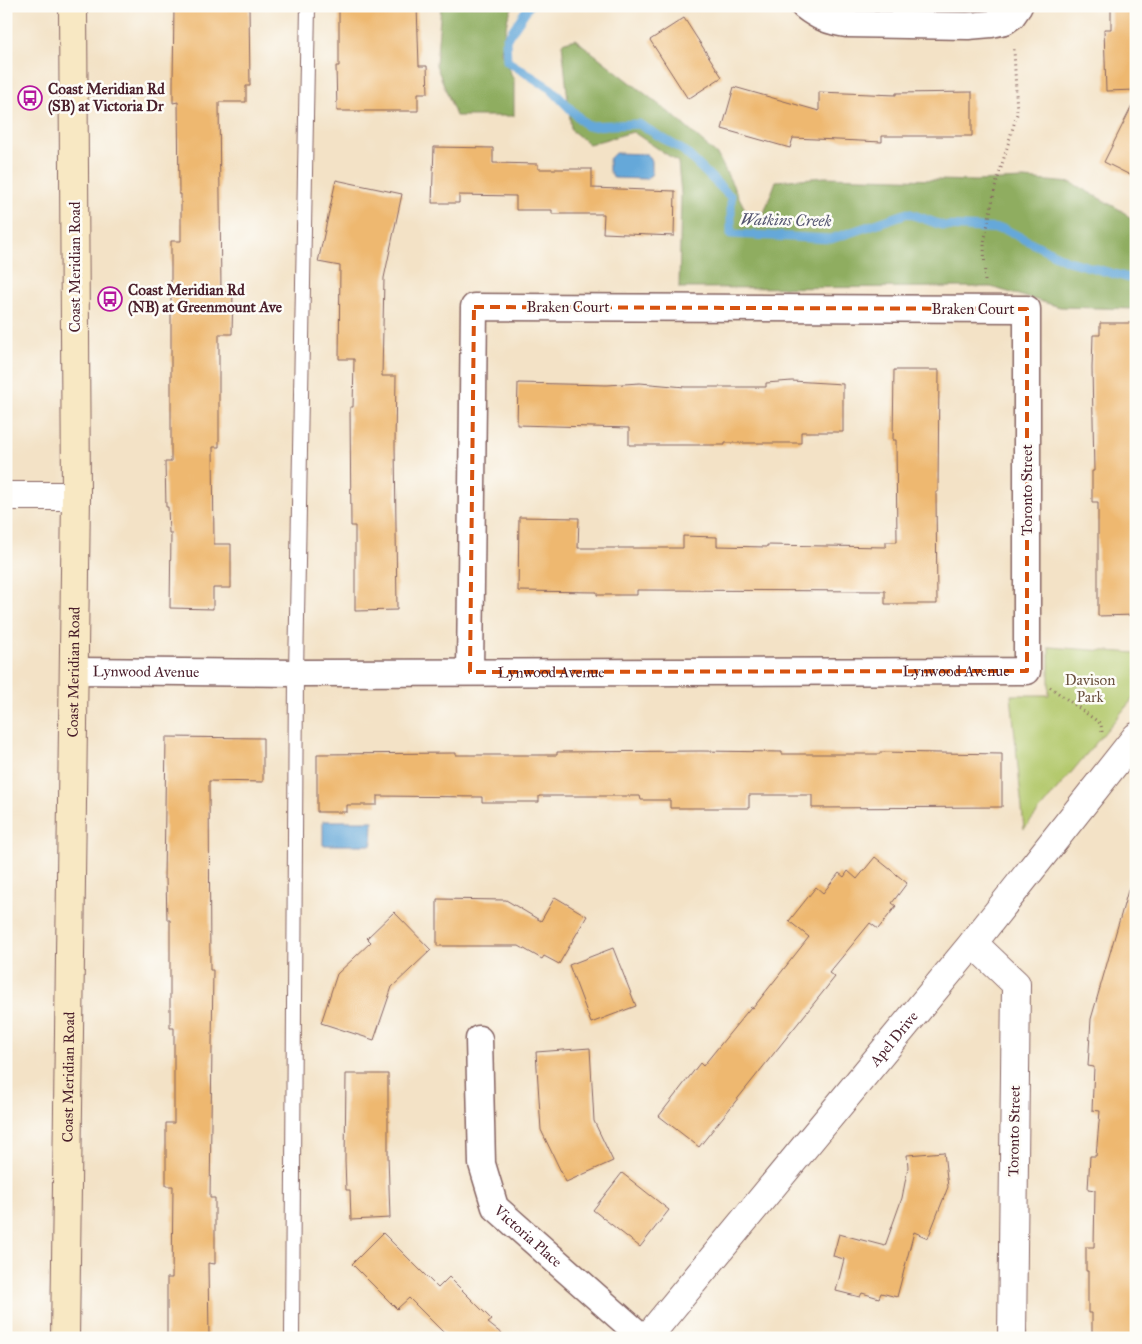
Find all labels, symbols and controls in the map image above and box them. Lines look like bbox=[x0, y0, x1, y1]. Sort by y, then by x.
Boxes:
place label: Coast Meridian Rd (SB) at Victoria Dr bbox=[48, 80, 165, 116]
bus stop icon: Coast Meridian Rd (SB) at Victoria Dr bbox=[17, 85, 43, 111]
street label: Coast Meridian Road bbox=[66, 201, 84, 332]
water label: Watkins Creek bbox=[740, 210, 832, 230]
place label: Coast Meridian Rd (NB) at Greenmount Ave bbox=[128, 281, 283, 317]
bus stop icon: Coast Meridian Rd (NB) at Greenmount Ave bbox=[97, 286, 123, 312]
street label: Braken Court bbox=[526, 298, 610, 316]
street label: Braken Court bbox=[931, 300, 1015, 318]
street label: Toronto Street bbox=[1018, 444, 1036, 536]
street label: Coast Meridian Road bbox=[64, 606, 84, 738]
street label: Lynwood Avenue bbox=[92, 662, 199, 681]
street label: Lynwood Avenue bbox=[903, 662, 1009, 680]
street label: Lynwood Avenue bbox=[498, 663, 604, 681]
park label: Davison Park bbox=[1065, 671, 1115, 706]
street label: Apel Drive bbox=[865, 1008, 922, 1071]
street label: Coast Meridian Road bbox=[59, 1011, 78, 1143]
street label: Toronto Street bbox=[1004, 1084, 1024, 1177]
street label: Victoria Place bbox=[490, 1201, 566, 1271]

